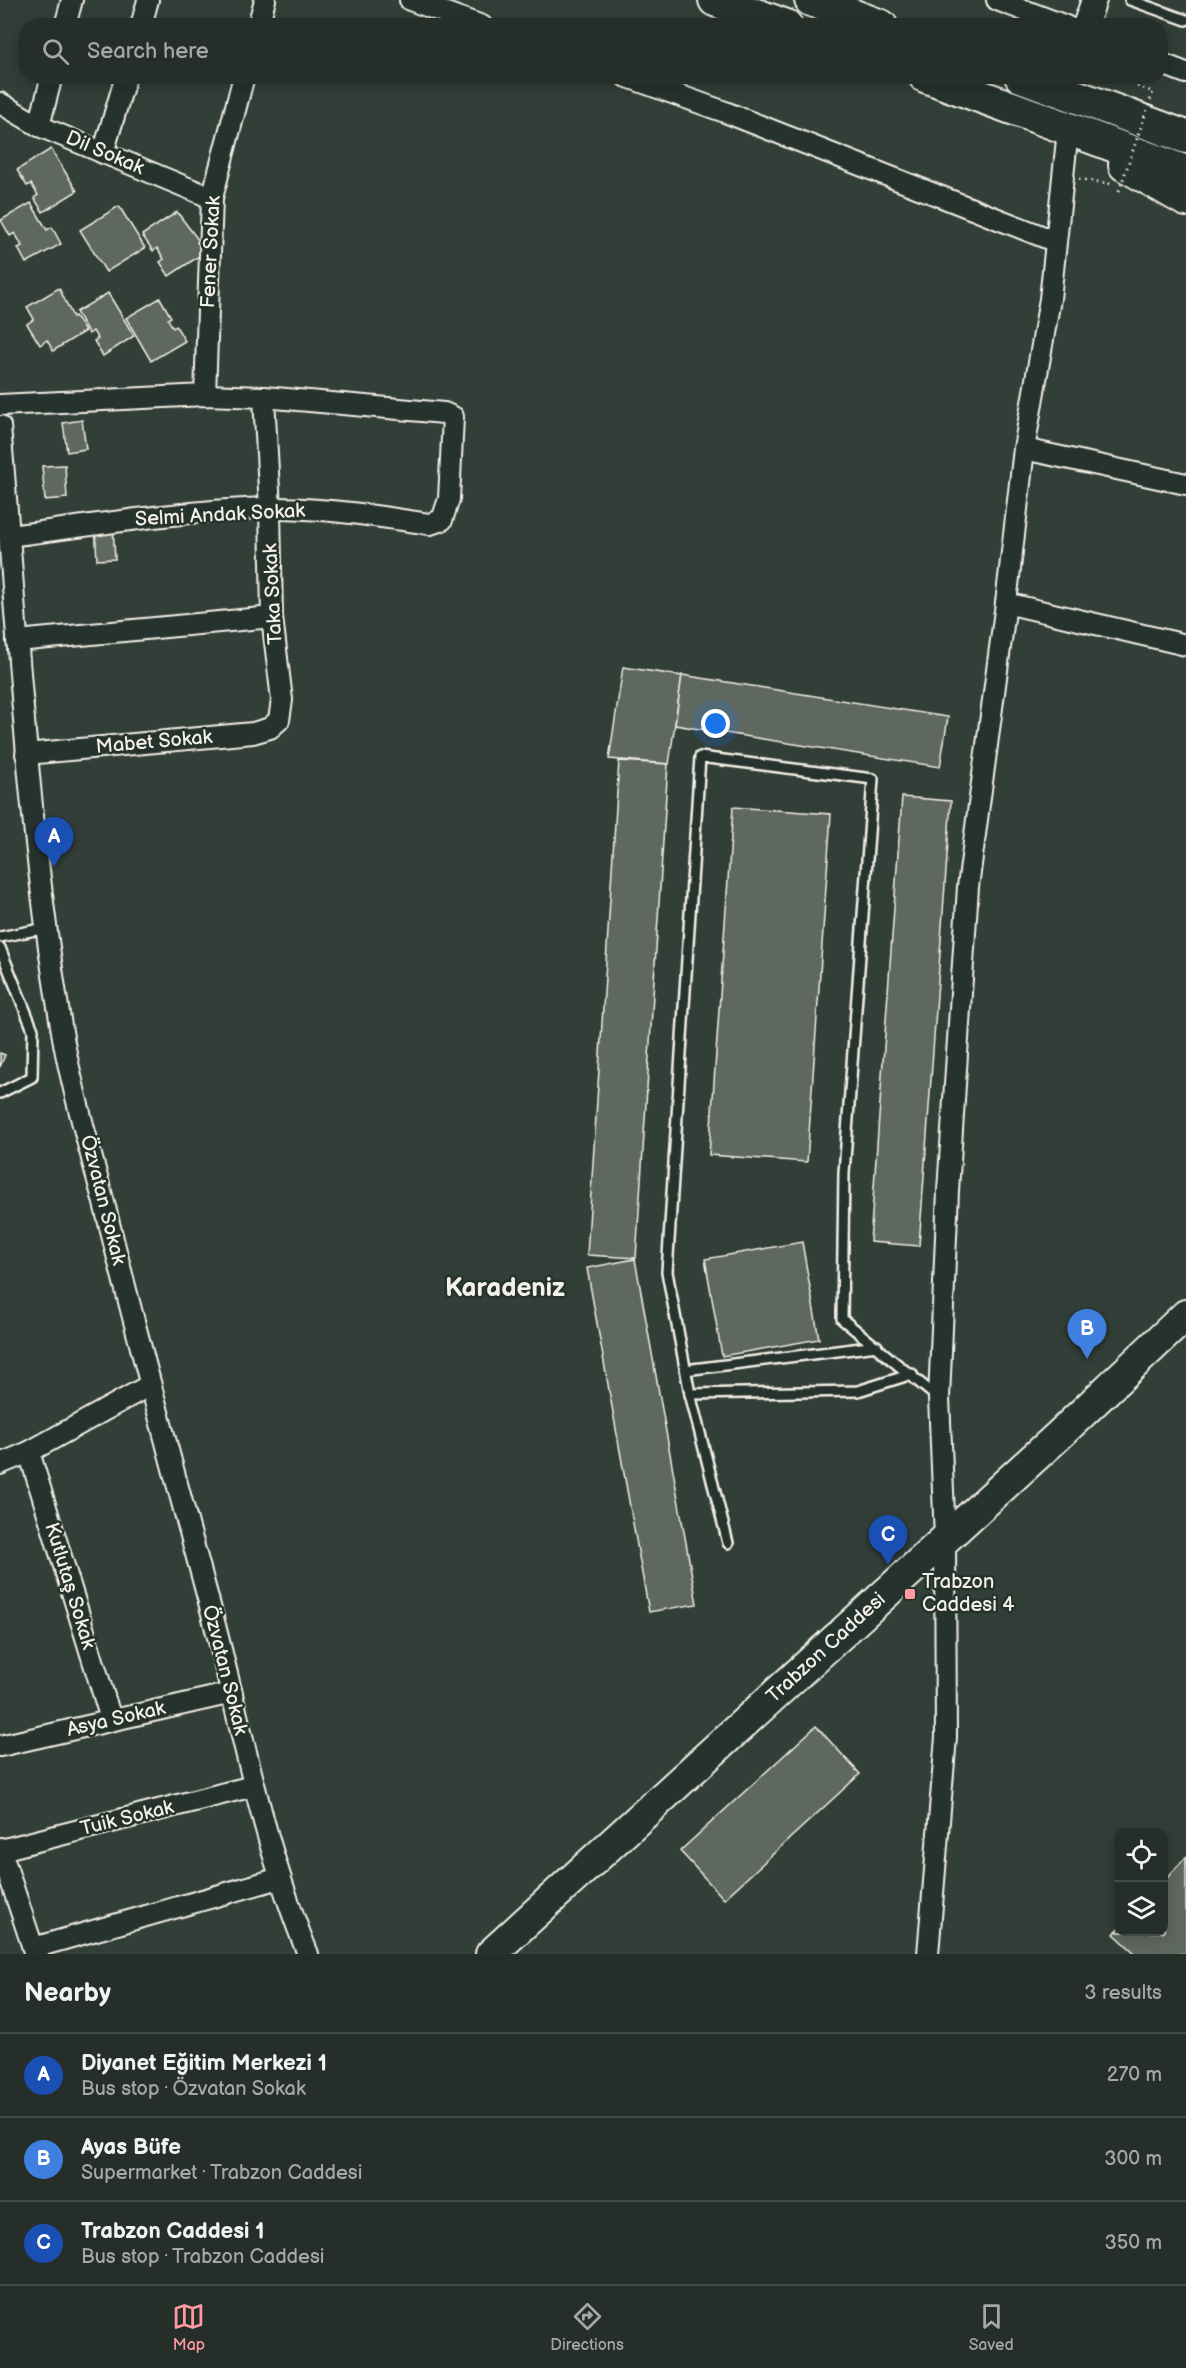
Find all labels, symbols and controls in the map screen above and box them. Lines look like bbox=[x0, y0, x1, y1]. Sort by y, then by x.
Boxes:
search box bbox=[18, 18, 1168, 84]
icon: search bbox=[39, 35, 72, 68]
text: Search here bbox=[87, 38, 209, 65]
street label: Dil Sokak bbox=[62, 126, 148, 180]
street label: Fener Sokak bbox=[196, 195, 226, 309]
street label: Selmi Andak Sokak bbox=[134, 499, 306, 531]
street label: Taka Sokak bbox=[258, 543, 288, 645]
your location bbox=[701, 709, 730, 738]
street label: Mabet Sokak bbox=[95, 725, 213, 759]
pin: A bbox=[34, 818, 74, 867]
street label: Özvatan Sokak bbox=[75, 1132, 132, 1268]
district label: Karadeniz bbox=[445, 1273, 565, 1304]
pin: B bbox=[1068, 1310, 1106, 1359]
pin: C bbox=[868, 1516, 908, 1565]
street label: Kutlutaş Sokak bbox=[39, 1520, 101, 1652]
place label: Trabzon Caddesi 4 bbox=[922, 1570, 1015, 1617]
street label: Trabzon Caddesi bbox=[762, 1587, 891, 1708]
marker: Trabzon Caddesi 4 bbox=[903, 1587, 917, 1601]
street label: Özvatan Sokak bbox=[197, 1602, 254, 1738]
street label: Asya Sokak bbox=[64, 1696, 168, 1742]
street label: Tuik Sokak bbox=[78, 1795, 176, 1841]
map controls bbox=[1114, 1828, 1168, 1936]
button: locate bbox=[1114, 1828, 1168, 1882]
button: layers bbox=[1114, 1882, 1168, 1936]
text: Nearby bbox=[24, 1978, 111, 2009]
text: 3 results bbox=[1084, 1981, 1162, 2005]
text: Diyanet Eğitim Merkezi 1 bbox=[81, 2050, 327, 2077]
text: A bbox=[37, 2063, 50, 2087]
text: 270 m bbox=[1107, 2063, 1162, 2087]
text: Bus stop · Özvatan Sokak bbox=[81, 2077, 306, 2101]
text: Ayas Büfe bbox=[81, 2134, 181, 2161]
text: B bbox=[36, 2147, 51, 2171]
text: 300 m bbox=[1104, 2147, 1162, 2171]
text: Supermarket · Trabzon Caddesi bbox=[81, 2161, 362, 2185]
text: Trabzon Caddesi 1 bbox=[81, 2218, 265, 2245]
text: C bbox=[36, 2231, 51, 2255]
text: 350 m bbox=[1105, 2231, 1162, 2255]
text: Bus stop · Trabzon Caddesi bbox=[81, 2245, 325, 2269]
tab: Map bbox=[172, 2300, 205, 2355]
tab: Directions bbox=[550, 2300, 624, 2355]
tab: Saved bbox=[969, 2300, 1014, 2355]

